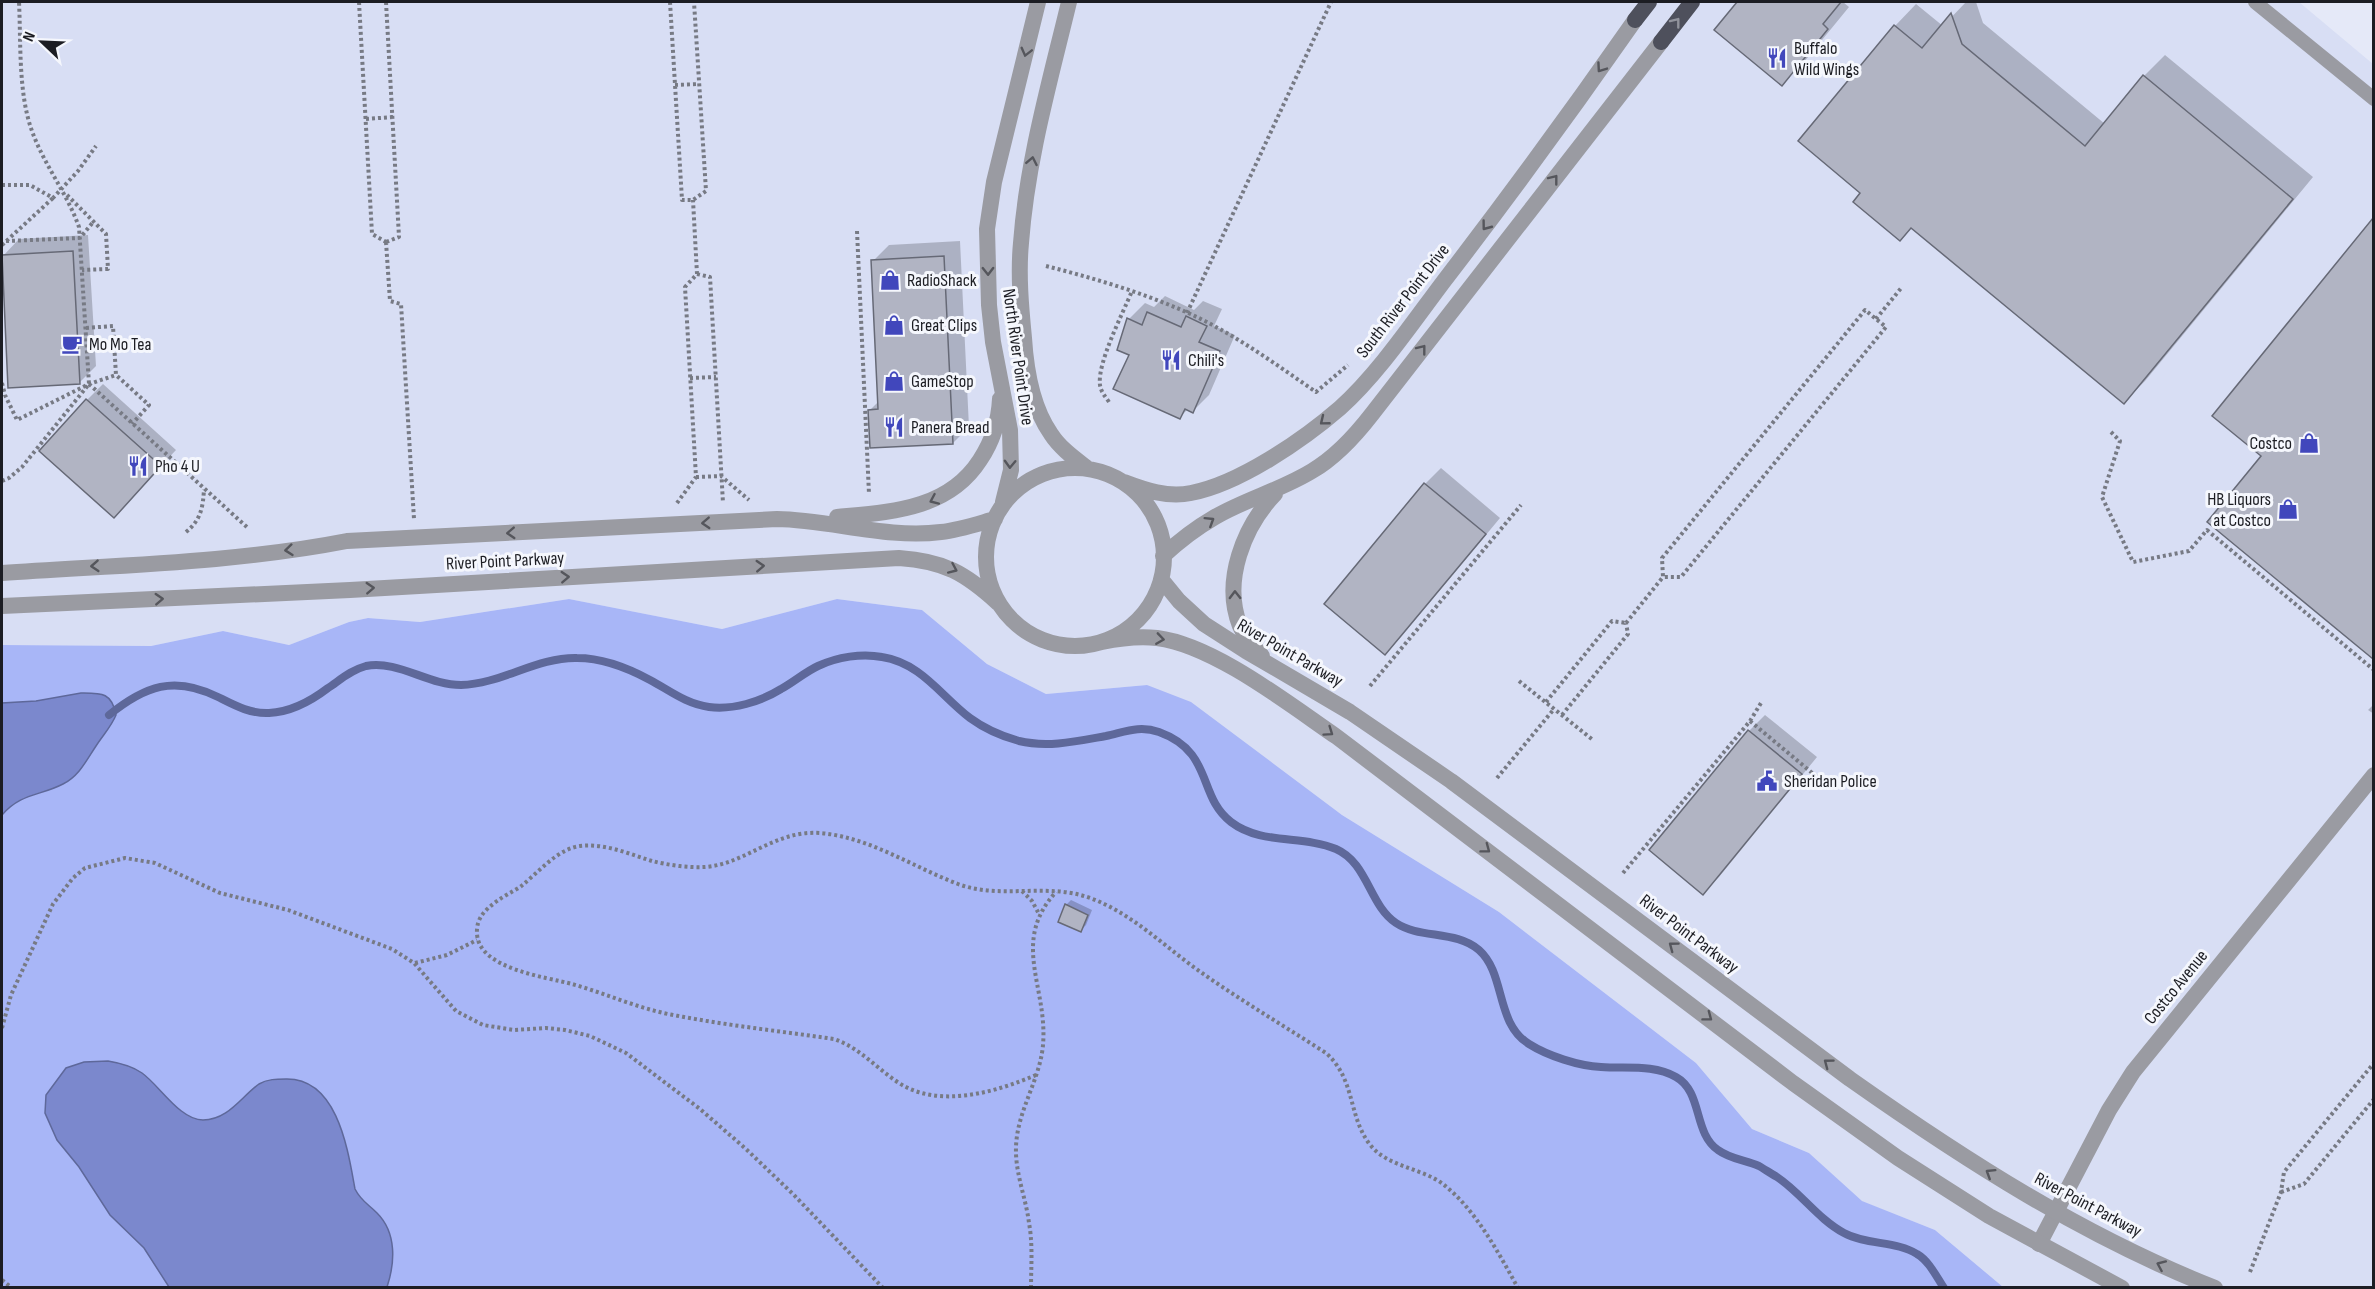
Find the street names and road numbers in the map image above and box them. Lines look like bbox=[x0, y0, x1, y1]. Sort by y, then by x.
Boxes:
street label: South River Point Drive bbox=[1352, 240, 1454, 362]
street label: North River Point Drive bbox=[998, 287, 1038, 427]
street label: River Point Parkway bbox=[445, 547, 565, 575]
street label: River Point Parkway bbox=[1234, 614, 1347, 692]
street label: River Point Parkway bbox=[1635, 890, 1743, 978]
street label: Costco Avenue bbox=[2140, 946, 2212, 1028]
street label: River Point Parkway bbox=[2031, 1168, 2145, 1242]

